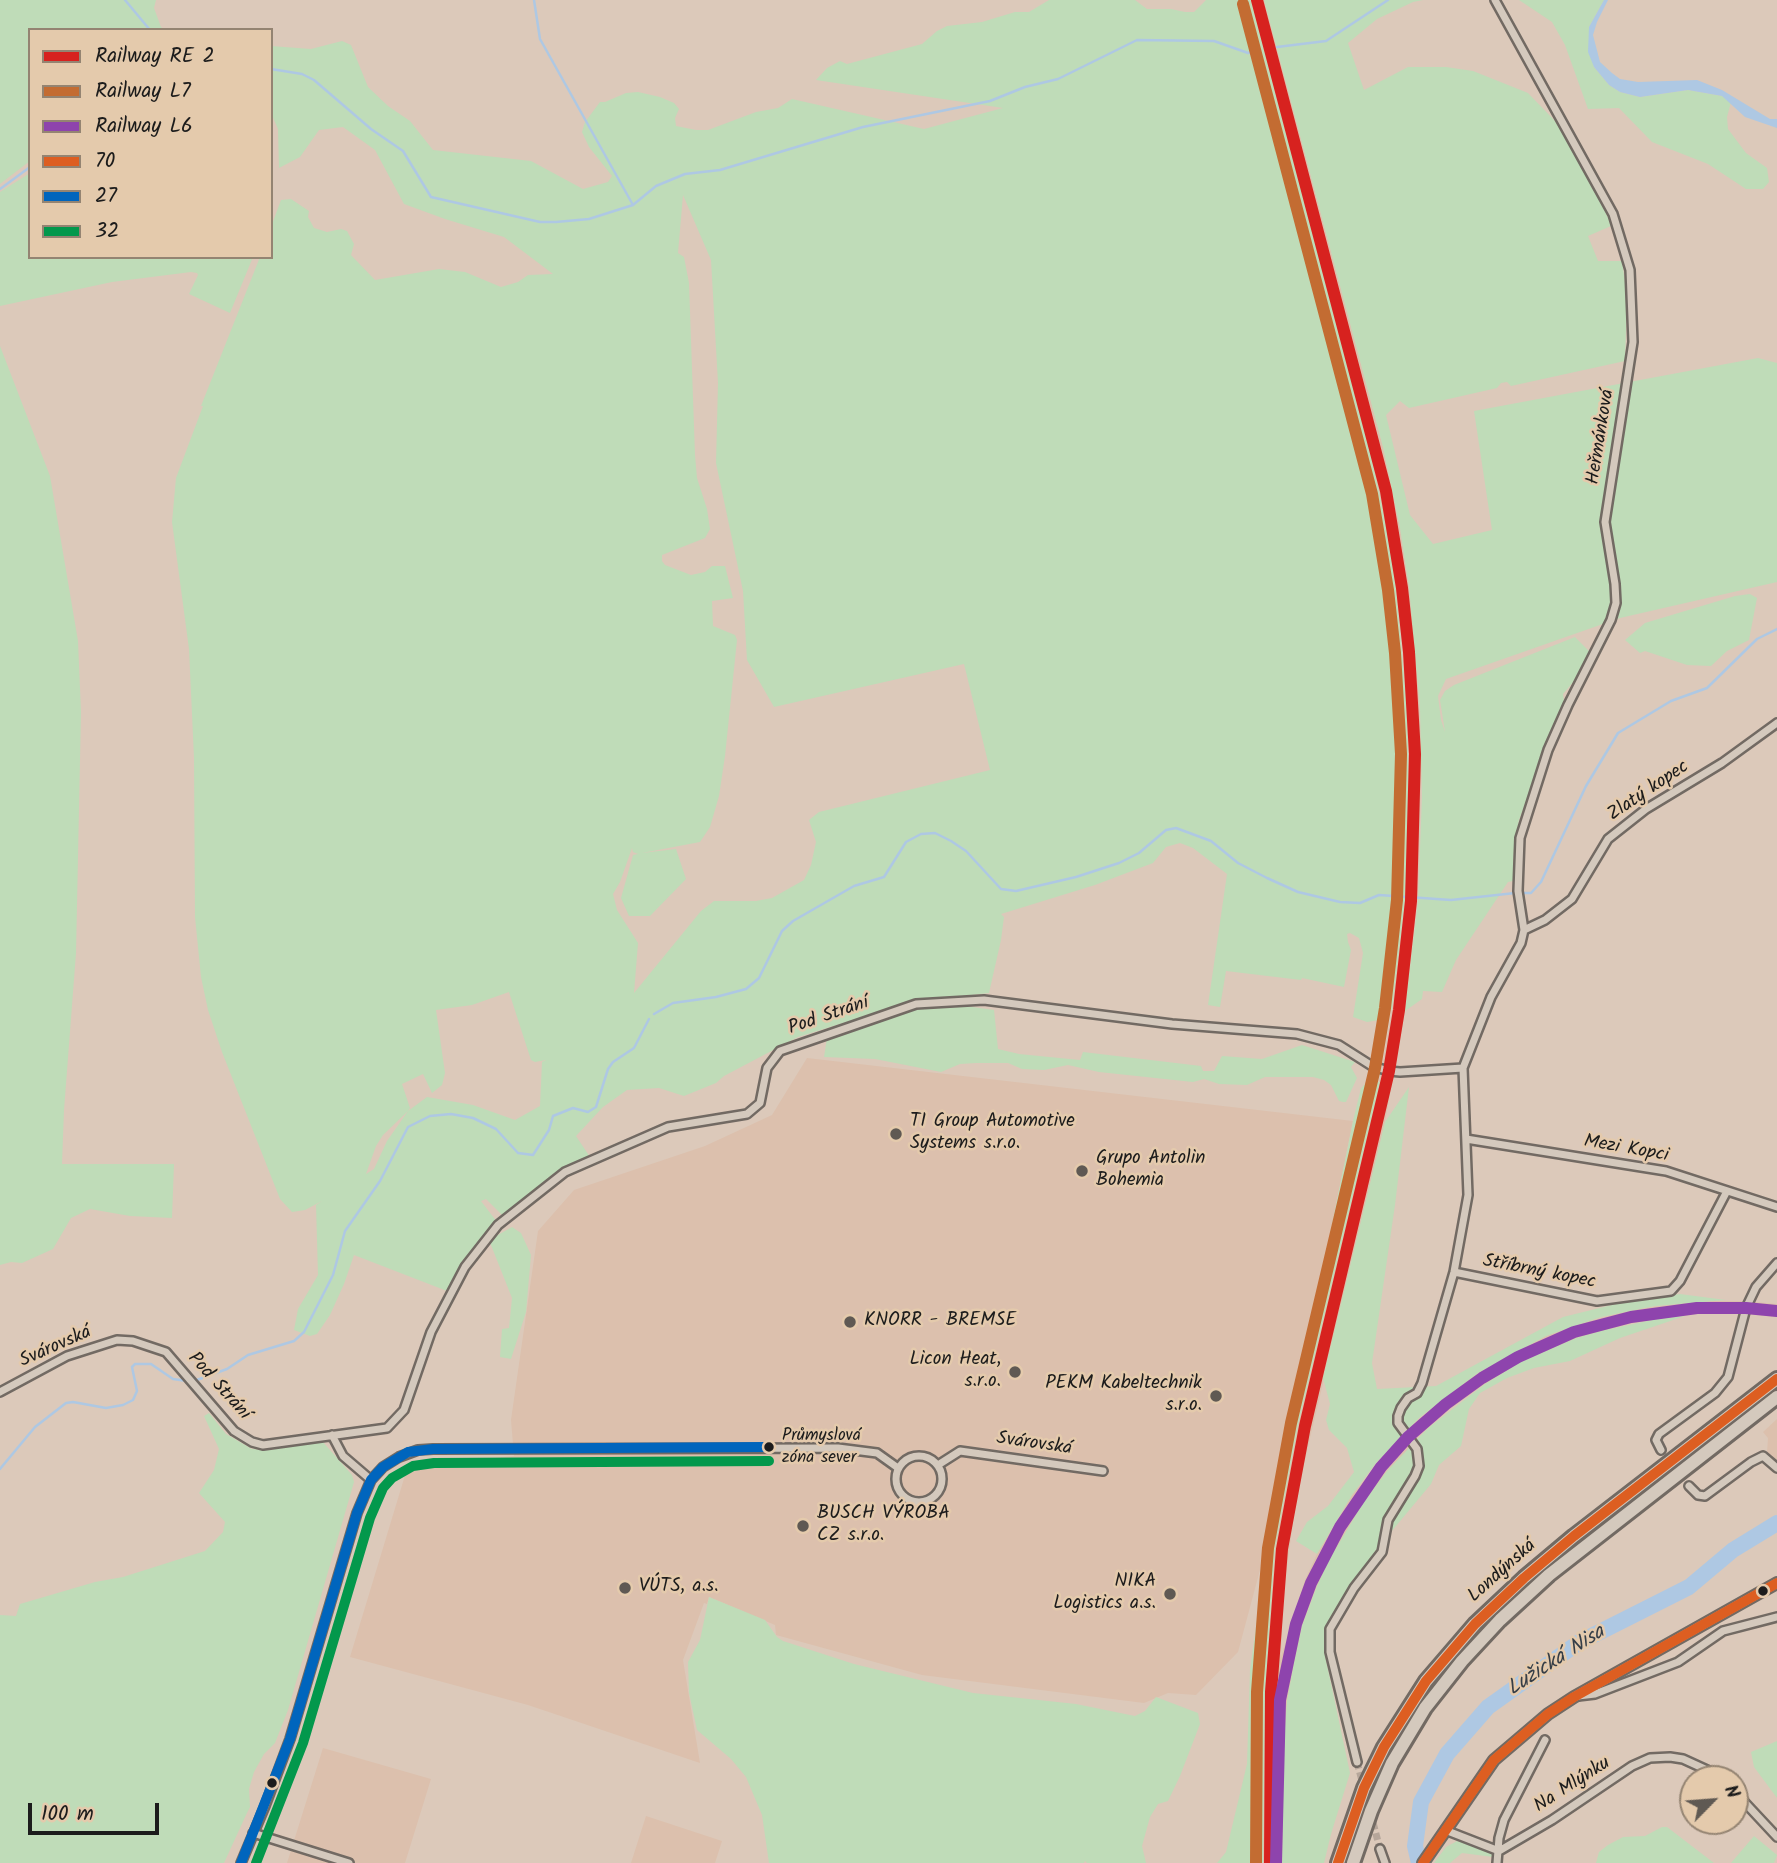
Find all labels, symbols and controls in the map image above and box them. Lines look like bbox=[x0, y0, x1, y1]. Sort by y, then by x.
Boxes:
legend bbox=[28, 28, 273, 259]
text: Railway RE 2 bbox=[95, 40, 215, 73]
text: Railway L7 bbox=[95, 75, 191, 108]
text: Railway L6 bbox=[95, 110, 193, 143]
text: 70 bbox=[95, 145, 115, 178]
text: 27 bbox=[95, 180, 117, 213]
text: 32 bbox=[95, 215, 119, 248]
street label: Heřmánková bbox=[1583, 388, 1621, 486]
street label: Zlatý kopec bbox=[1604, 757, 1694, 827]
street label: Pod Strání bbox=[786, 993, 872, 1041]
place label: TI Group Automotive Systems s.r.o. bbox=[910, 1112, 1075, 1156]
marker: TI Group Automotive Systems s.r.o. bbox=[888, 1126, 904, 1142]
street label: Mezi Kopci bbox=[1582, 1131, 1670, 1169]
place label: Grupo Antolin Bohemia bbox=[1096, 1149, 1205, 1193]
marker: Grupo Antolin Bohemia bbox=[1074, 1163, 1090, 1179]
street label: Stříbrný kopec bbox=[1481, 1251, 1597, 1295]
place label: KNORR - BREMSE bbox=[864, 1311, 1016, 1333]
marker: KNORR - BREMSE bbox=[842, 1314, 858, 1330]
street label: Svárovská bbox=[17, 1322, 95, 1374]
street label: Pod Strání bbox=[182, 1348, 254, 1426]
place label: Licon Heat, s.r.o. bbox=[909, 1350, 1001, 1394]
marker: Licon Heat, s.r.o. bbox=[1007, 1364, 1023, 1380]
place label: PEKM Kabeltechnik s.r.o. bbox=[1045, 1374, 1202, 1418]
marker: PEKM Kabeltechnik s.r.o. bbox=[1208, 1388, 1224, 1404]
place label: Průmyslová zóna sever bbox=[782, 1427, 861, 1467]
street label: Svárovská bbox=[995, 1428, 1073, 1462]
marker: Průmyslová zóna sever bbox=[762, 1440, 776, 1454]
place label: BUSCH VÝROBA CZ s.r.o. bbox=[817, 1504, 950, 1548]
marker: BUSCH VÝROBA CZ s.r.o. bbox=[795, 1518, 811, 1534]
street label: Londýnská bbox=[1464, 1536, 1542, 1608]
place label: NIKA Logistics a.s. bbox=[1053, 1572, 1156, 1616]
place label: VÚTS, a.s. bbox=[639, 1577, 719, 1599]
marker: VÚTS, a.s. bbox=[617, 1580, 633, 1596]
unlabelled marker bbox=[1756, 1584, 1770, 1598]
marker: NIKA Logistics a.s. bbox=[1162, 1586, 1178, 1602]
water label: Lužická Nisa bbox=[1504, 1621, 1610, 1703]
street label: Na Mlýnku bbox=[1531, 1753, 1615, 1819]
north arrow bbox=[1679, 1765, 1749, 1835]
unlabelled marker bbox=[265, 1776, 279, 1790]
text: N bbox=[1715, 1780, 1747, 1804]
scale bar bbox=[32, 1790, 163, 1834]
text: 100 m bbox=[41, 1798, 94, 1831]

